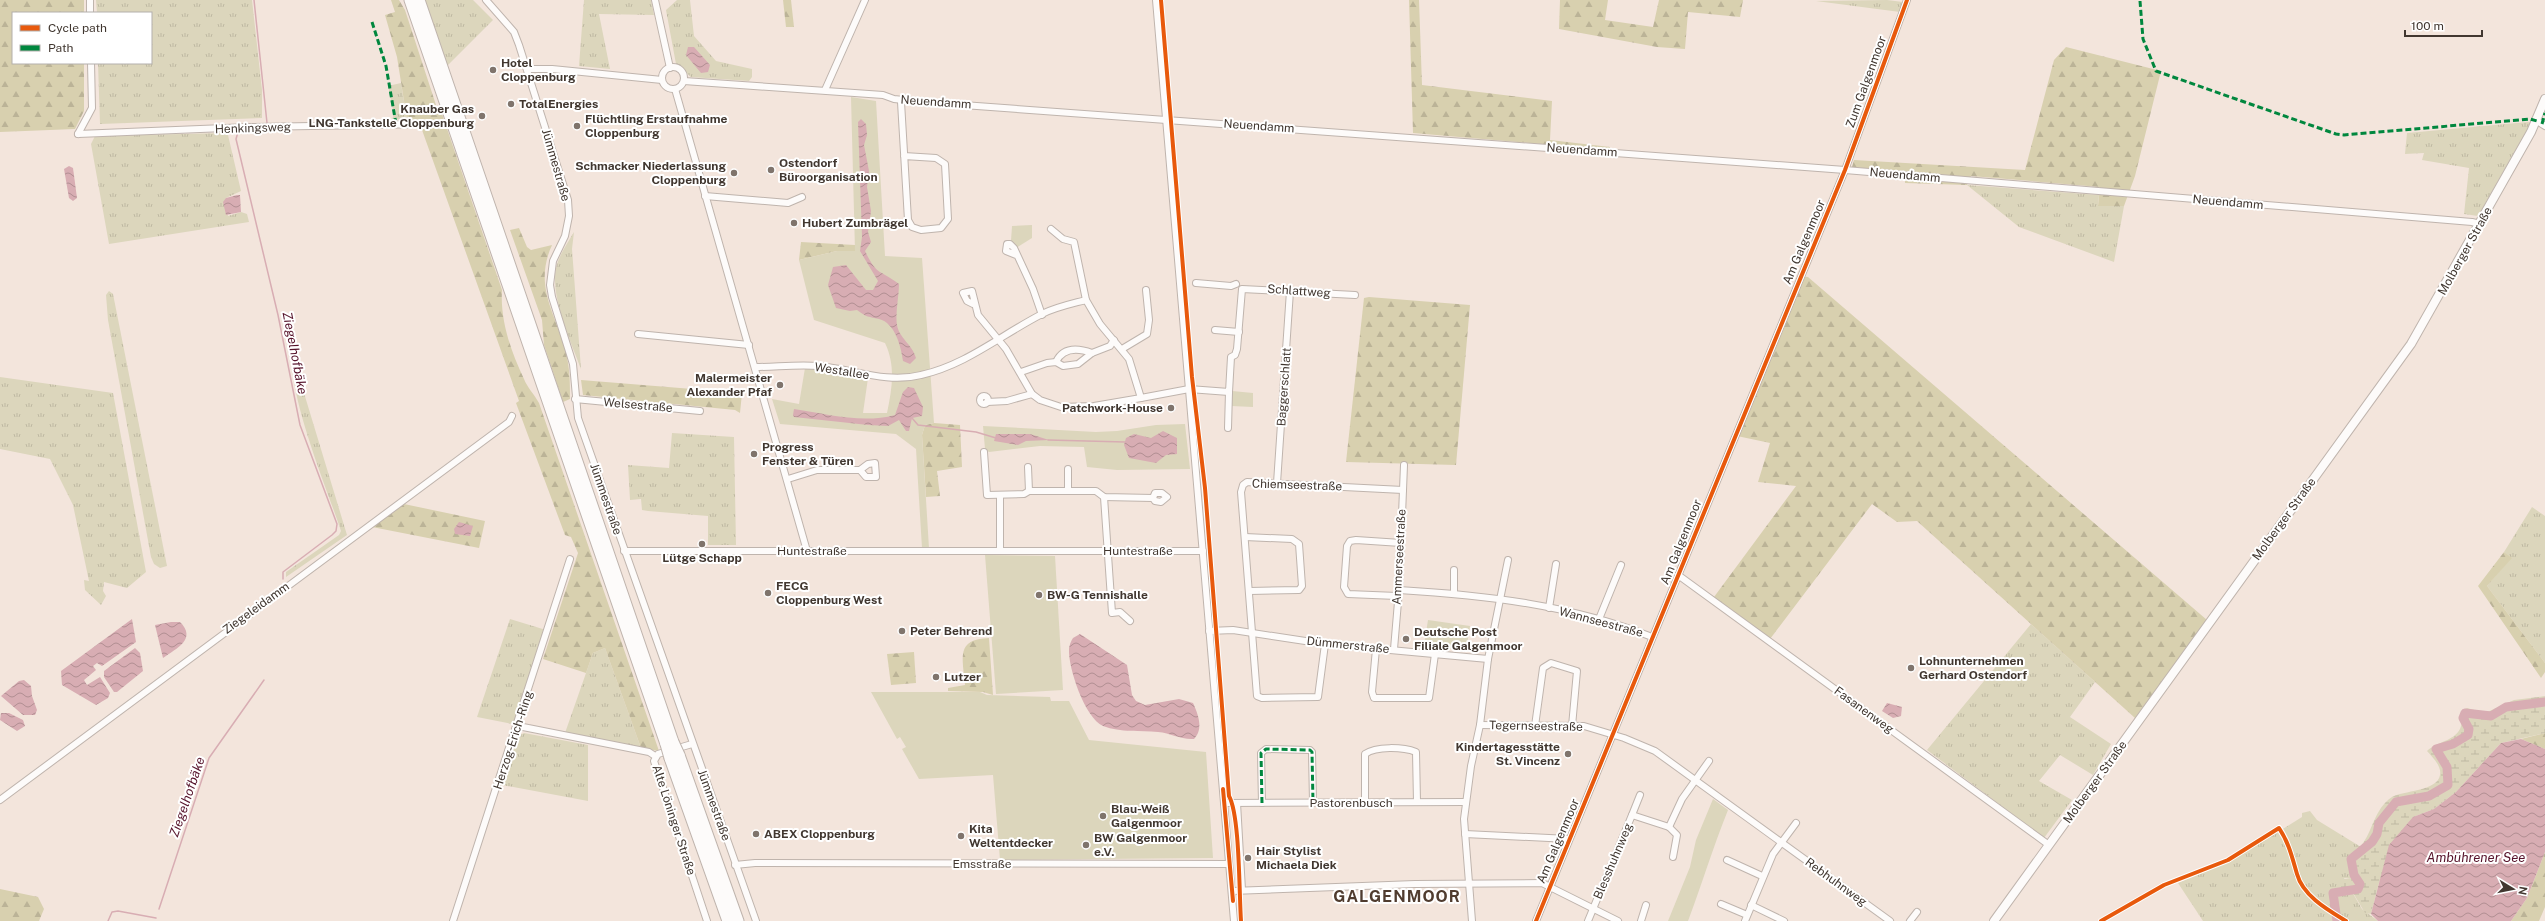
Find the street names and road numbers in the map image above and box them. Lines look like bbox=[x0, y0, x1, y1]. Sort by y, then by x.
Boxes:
street label: Zum Galgenmoor bbox=[1843, 34, 1889, 130]
street label: Neuendamm bbox=[900, 93, 972, 111]
street label: Neuendamm bbox=[1223, 117, 1295, 135]
street label: Henkingsweg bbox=[215, 120, 291, 136]
street label: Jümmestraße bbox=[539, 127, 573, 203]
street label: Neuendamm bbox=[1546, 141, 1618, 159]
street label: Neuendamm bbox=[1869, 165, 1941, 185]
street label: Neuendamm bbox=[2192, 192, 2264, 212]
street label: Am Galgenmoor bbox=[1780, 197, 1828, 286]
street label: Molberger Straße bbox=[2435, 204, 2495, 297]
street label: Schlattweg bbox=[1267, 282, 1331, 300]
street label: Baggerschlatt bbox=[1274, 347, 1294, 427]
street label: Westallee bbox=[814, 360, 871, 382]
street label: Welsestraße bbox=[603, 395, 673, 415]
street label: Jümmestraße bbox=[587, 461, 625, 537]
street label: Molberger Straße bbox=[2249, 475, 2319, 563]
street label: Chiemseestraße bbox=[1252, 476, 1343, 494]
street label: Am Galgenmoor bbox=[1658, 497, 1705, 587]
street label: Ammerseestraße bbox=[1389, 509, 1409, 605]
street label: Huntestraße bbox=[777, 544, 847, 558]
street label: Huntestraße bbox=[1103, 544, 1173, 558]
street label: Ziegeleidamm bbox=[220, 579, 292, 637]
street label: Wannseestraße bbox=[1557, 604, 1645, 640]
street label: Dümmerstraße bbox=[1306, 634, 1390, 656]
street label: Fasanenweg bbox=[1831, 684, 1897, 736]
street label: Herzog-Erich-Ring bbox=[490, 689, 536, 791]
street label: Tegernseestraße bbox=[1489, 718, 1583, 734]
street label: Molberger Straße bbox=[2060, 738, 2130, 826]
street label: Alte Löninger Straße bbox=[650, 763, 699, 877]
street label: Jümmestraße bbox=[695, 767, 733, 843]
street label: Pastorenbusch bbox=[1309, 796, 1393, 810]
street label: Am Galgenmoor bbox=[1534, 796, 1582, 885]
street label: Blesshuhnweg bbox=[1591, 821, 1635, 901]
street label: Rebhuhnweg bbox=[1802, 855, 1870, 909]
street label: Emsstraße bbox=[952, 857, 1012, 871]

